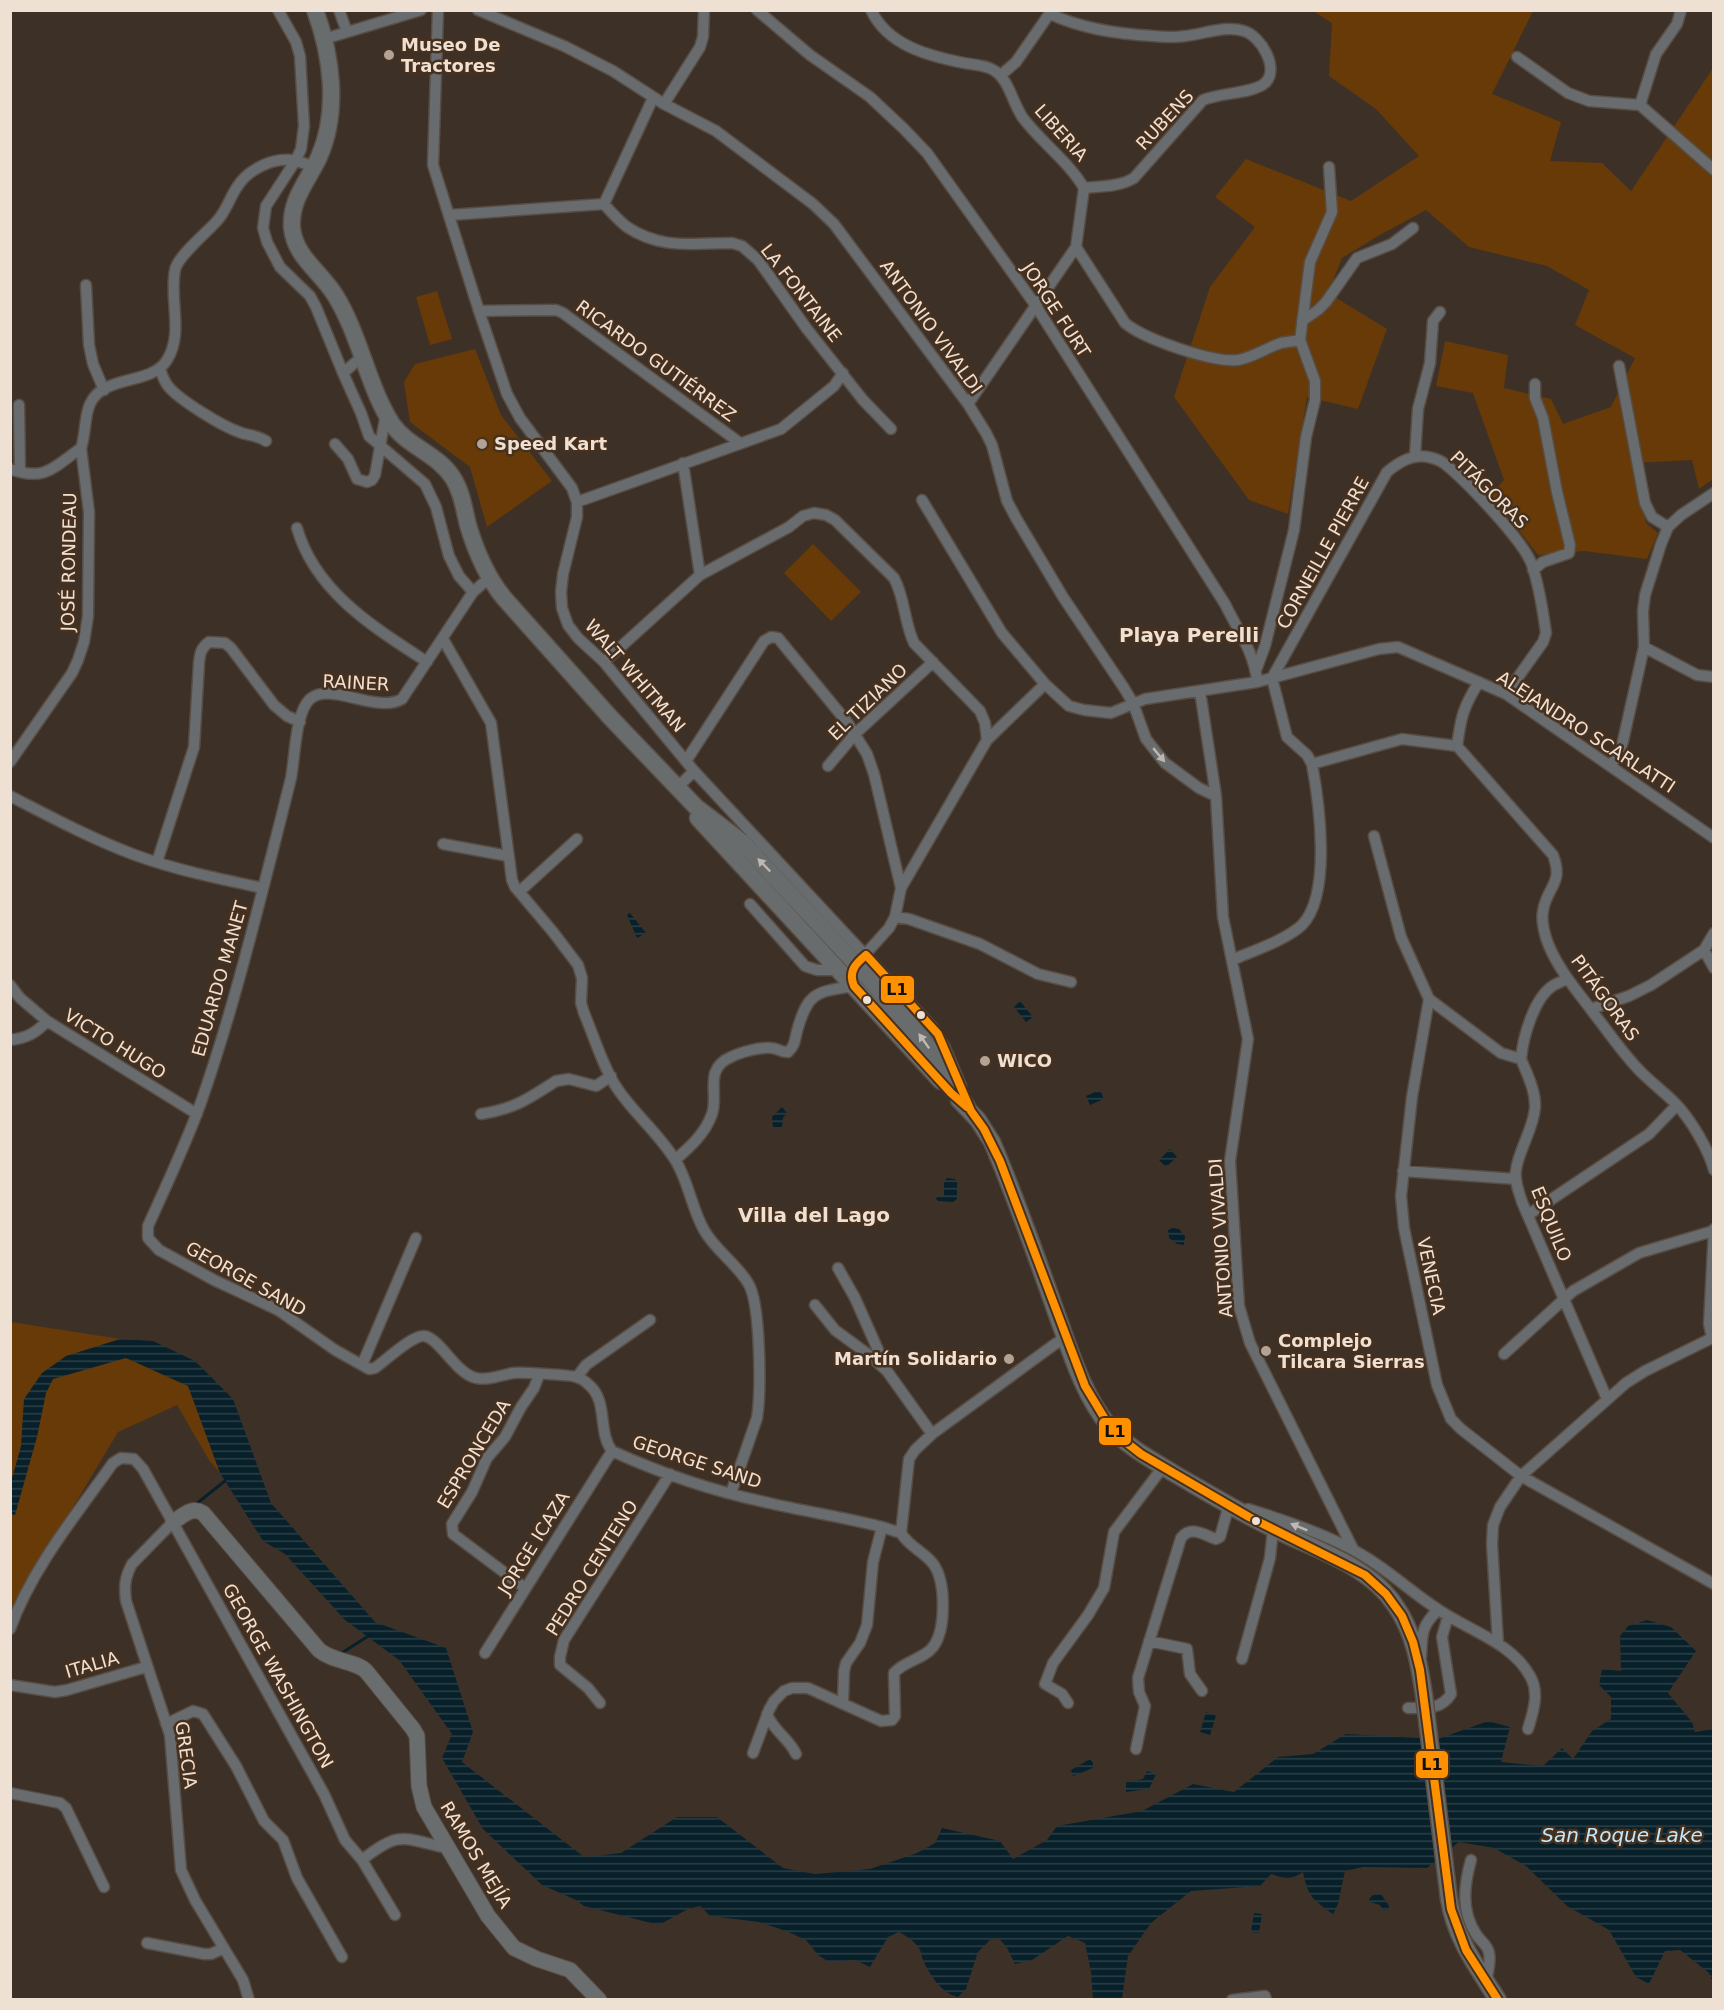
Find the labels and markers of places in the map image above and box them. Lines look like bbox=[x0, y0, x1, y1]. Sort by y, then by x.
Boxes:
place label: Museo De Tractores bbox=[401, 34, 500, 76]
marker: Museo De Tractores bbox=[382, 48, 396, 62]
place label: Speed Kart bbox=[494, 433, 607, 454]
marker: Speed Kart bbox=[475, 437, 489, 451]
unlabelled marker bbox=[861, 994, 873, 1006]
unlabelled marker bbox=[915, 1009, 927, 1021]
place label: WICO bbox=[997, 1050, 1052, 1071]
marker: WICO bbox=[978, 1054, 992, 1068]
place label: Complejo Tilcara Sierras bbox=[1278, 1330, 1425, 1372]
marker: Complejo Tilcara Sierras bbox=[1259, 1344, 1273, 1358]
place label: Martín Solidario bbox=[834, 1348, 997, 1369]
marker: Martín Solidario bbox=[1002, 1352, 1016, 1366]
unlabelled marker bbox=[1250, 1515, 1262, 1527]

